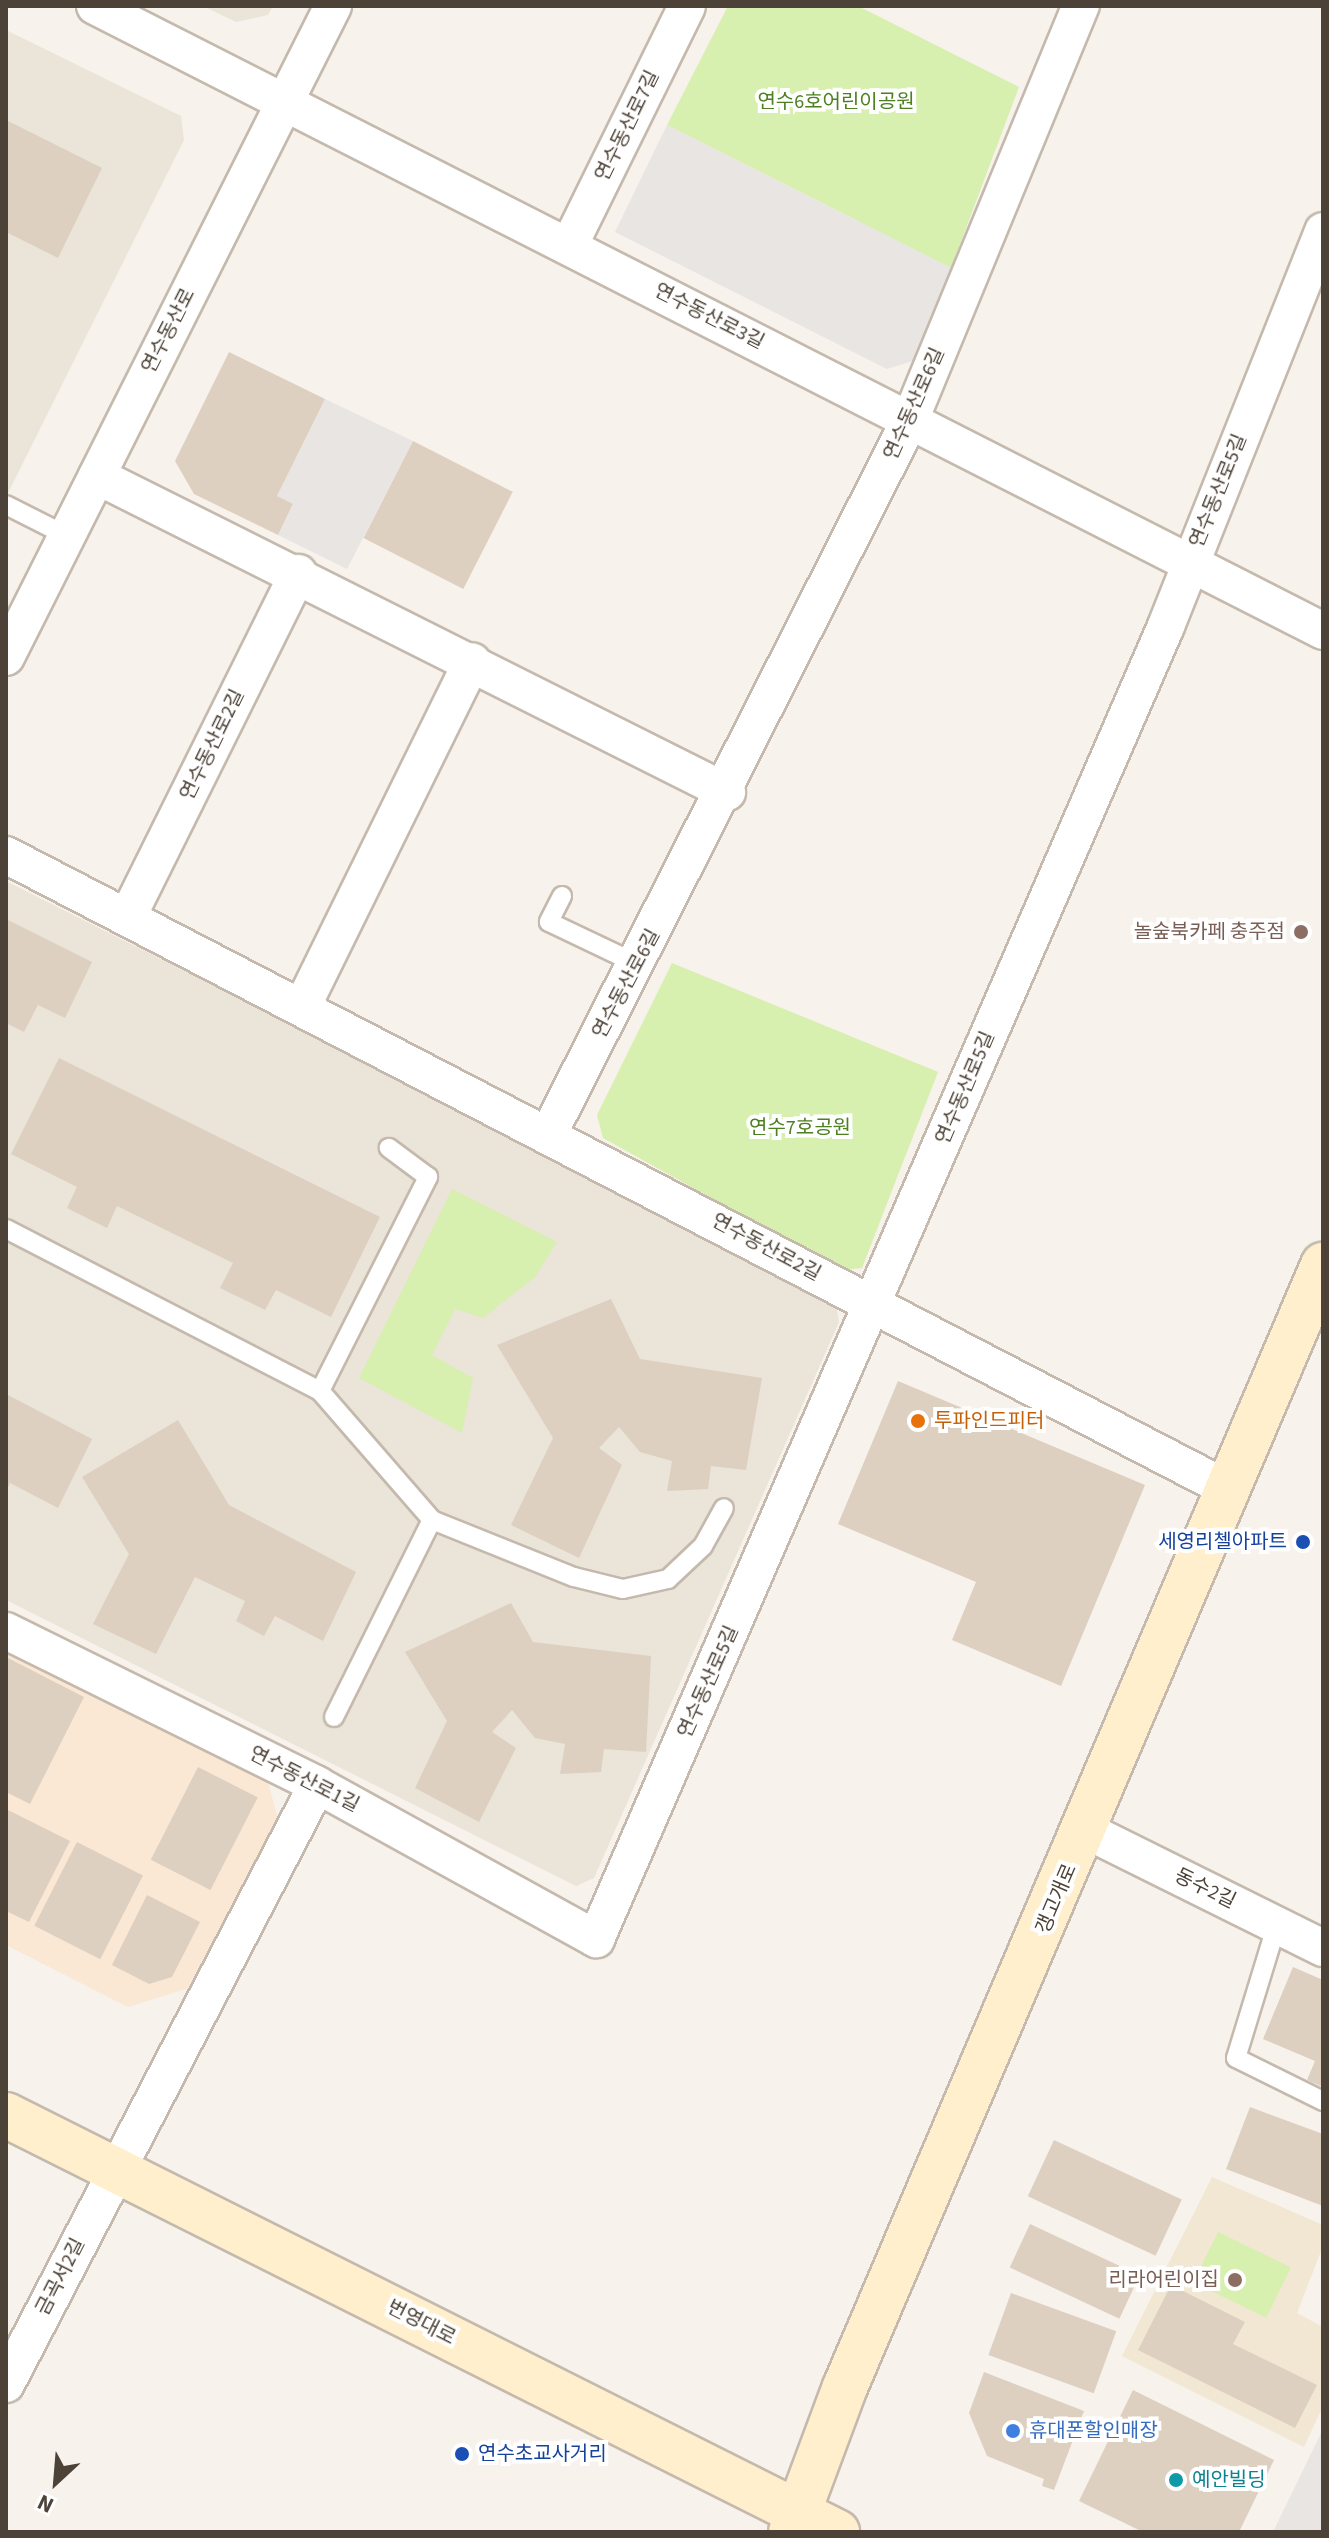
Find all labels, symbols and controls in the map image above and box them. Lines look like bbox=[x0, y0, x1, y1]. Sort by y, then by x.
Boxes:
street label: 연수동산로7길 bbox=[591, 67, 665, 185]
park label: 연수6호어린이공원 bbox=[757, 90, 915, 114]
street label: 연수동산로3길 bbox=[650, 279, 768, 355]
street label: 연수동산로 bbox=[137, 285, 201, 377]
street label: 연수동산로6길 bbox=[880, 344, 950, 464]
street label: 연수동산로5길 bbox=[1185, 431, 1253, 551]
street label: 연수동산로2길 bbox=[176, 686, 250, 804]
place label: 놀숲북카페 충주점 bbox=[1134, 920, 1285, 944]
marker: 놀숲북카페 충주점 bbox=[1292, 923, 1310, 941]
street label: 연수동산로6길 bbox=[588, 925, 666, 1043]
street label: 연수동산로5길 bbox=[931, 1028, 1001, 1148]
park label: 연수7호공원 bbox=[749, 1116, 851, 1140]
street label: 연수동산로2길 bbox=[707, 1209, 825, 1287]
place label: 투파인드피터 bbox=[934, 1409, 1044, 1433]
marker: 투파인드피터 bbox=[909, 1412, 927, 1430]
place label: 세영리첼아파트 bbox=[1158, 1530, 1287, 1554]
marker: 세영리첼아파트 bbox=[1294, 1533, 1312, 1551]
street label: 연수동산로5길 bbox=[674, 1622, 744, 1742]
street label: 연수동산로1길 bbox=[245, 1742, 363, 1818]
street label: 갱고개로 bbox=[1032, 1860, 1082, 1938]
street label: 동수2길 bbox=[1170, 1864, 1240, 1914]
street label: 금곡서2길 bbox=[31, 2234, 91, 2320]
place label: 리라어린이집 bbox=[1109, 2268, 1219, 2292]
marker: 리라어린이집 bbox=[1226, 2271, 1244, 2289]
street label: 번영대로 bbox=[383, 2296, 459, 2350]
place label: 휴대폰할인매장 bbox=[1029, 2419, 1158, 2443]
marker: 휴대폰할인매장 bbox=[1004, 2422, 1022, 2440]
north arrow bbox=[16, 2442, 96, 2522]
place label: 연수초교사거리 bbox=[478, 2442, 607, 2466]
marker: 연수초교사거리 bbox=[453, 2445, 471, 2463]
place label: 예안빌딩 bbox=[1192, 2468, 1266, 2492]
marker: 예안빌딩 bbox=[1167, 2471, 1185, 2489]
text: N bbox=[32, 2486, 59, 2521]

